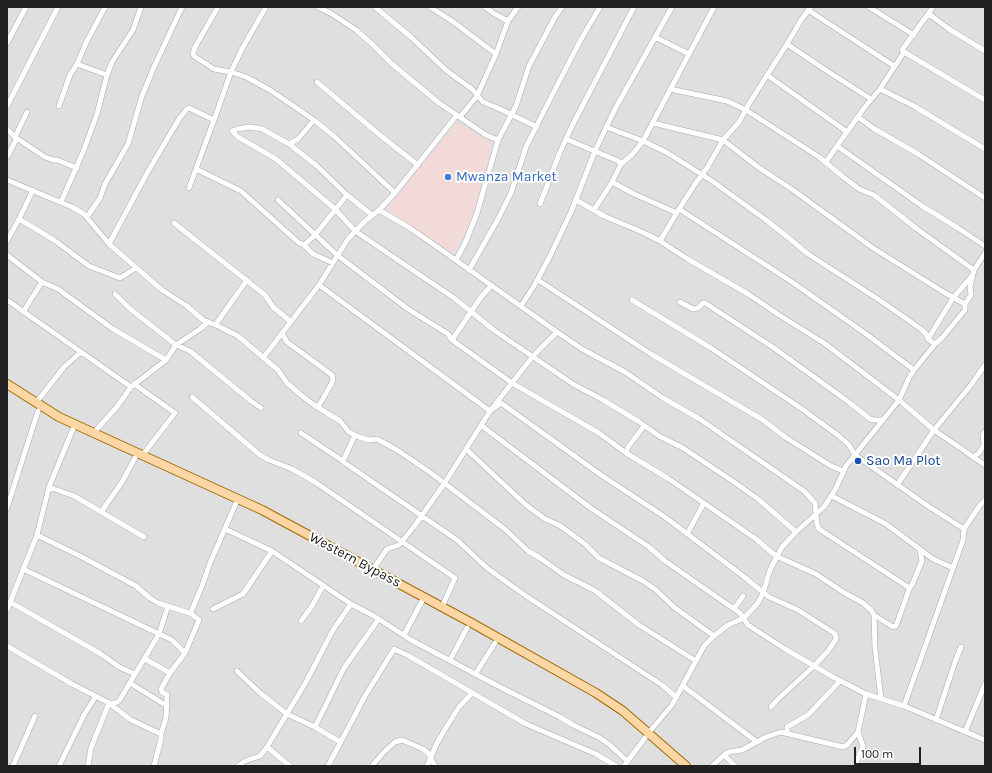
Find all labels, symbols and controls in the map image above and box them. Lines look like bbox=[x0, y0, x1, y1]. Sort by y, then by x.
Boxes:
place label: Mwanza Market bbox=[456, 169, 557, 185]
marker: Mwanza Market bbox=[443, 172, 453, 182]
place label: Sao Ma Plot bbox=[866, 453, 941, 469]
marker: Sao Ma Plot bbox=[853, 456, 863, 466]
street label: Western Bypass bbox=[306, 529, 404, 591]
scale bar bbox=[856, 739, 923, 765]
text: 100 m bbox=[861, 747, 893, 761]

